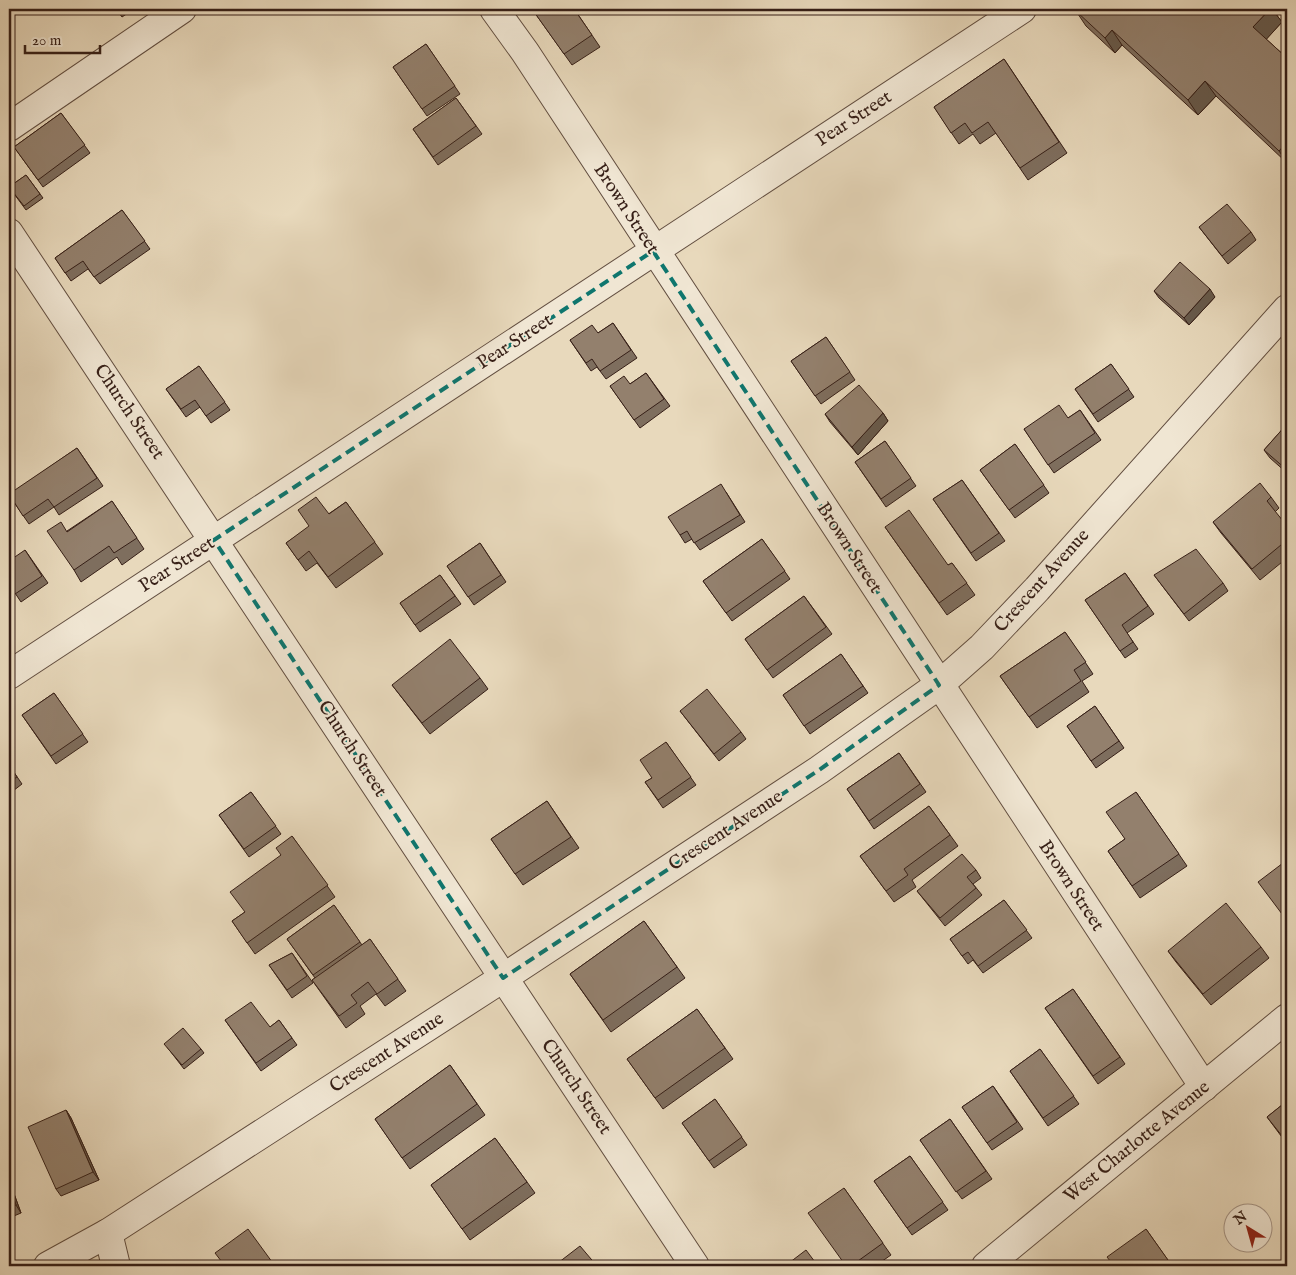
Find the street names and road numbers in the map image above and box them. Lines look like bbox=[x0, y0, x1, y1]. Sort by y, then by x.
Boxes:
street label: Pear Street bbox=[811, 85, 897, 152]
street label: Brown Street bbox=[588, 159, 665, 259]
street label: Pear Street bbox=[472, 308, 558, 375]
street label: Church Street bbox=[88, 360, 170, 465]
street label: Brown Street bbox=[811, 498, 888, 598]
street label: Crescent Avenue bbox=[989, 524, 1095, 638]
street label: Pear Street bbox=[134, 531, 220, 598]
street label: Church Street bbox=[312, 696, 392, 802]
street label: Crescent Avenue bbox=[664, 785, 788, 877]
street label: Brown Street bbox=[1033, 836, 1110, 936]
street label: Crescent Avenue bbox=[325, 1007, 449, 1099]
street label: Church Street bbox=[535, 1035, 617, 1140]
street label: West Charlotte Avenue bbox=[1059, 1075, 1215, 1208]

